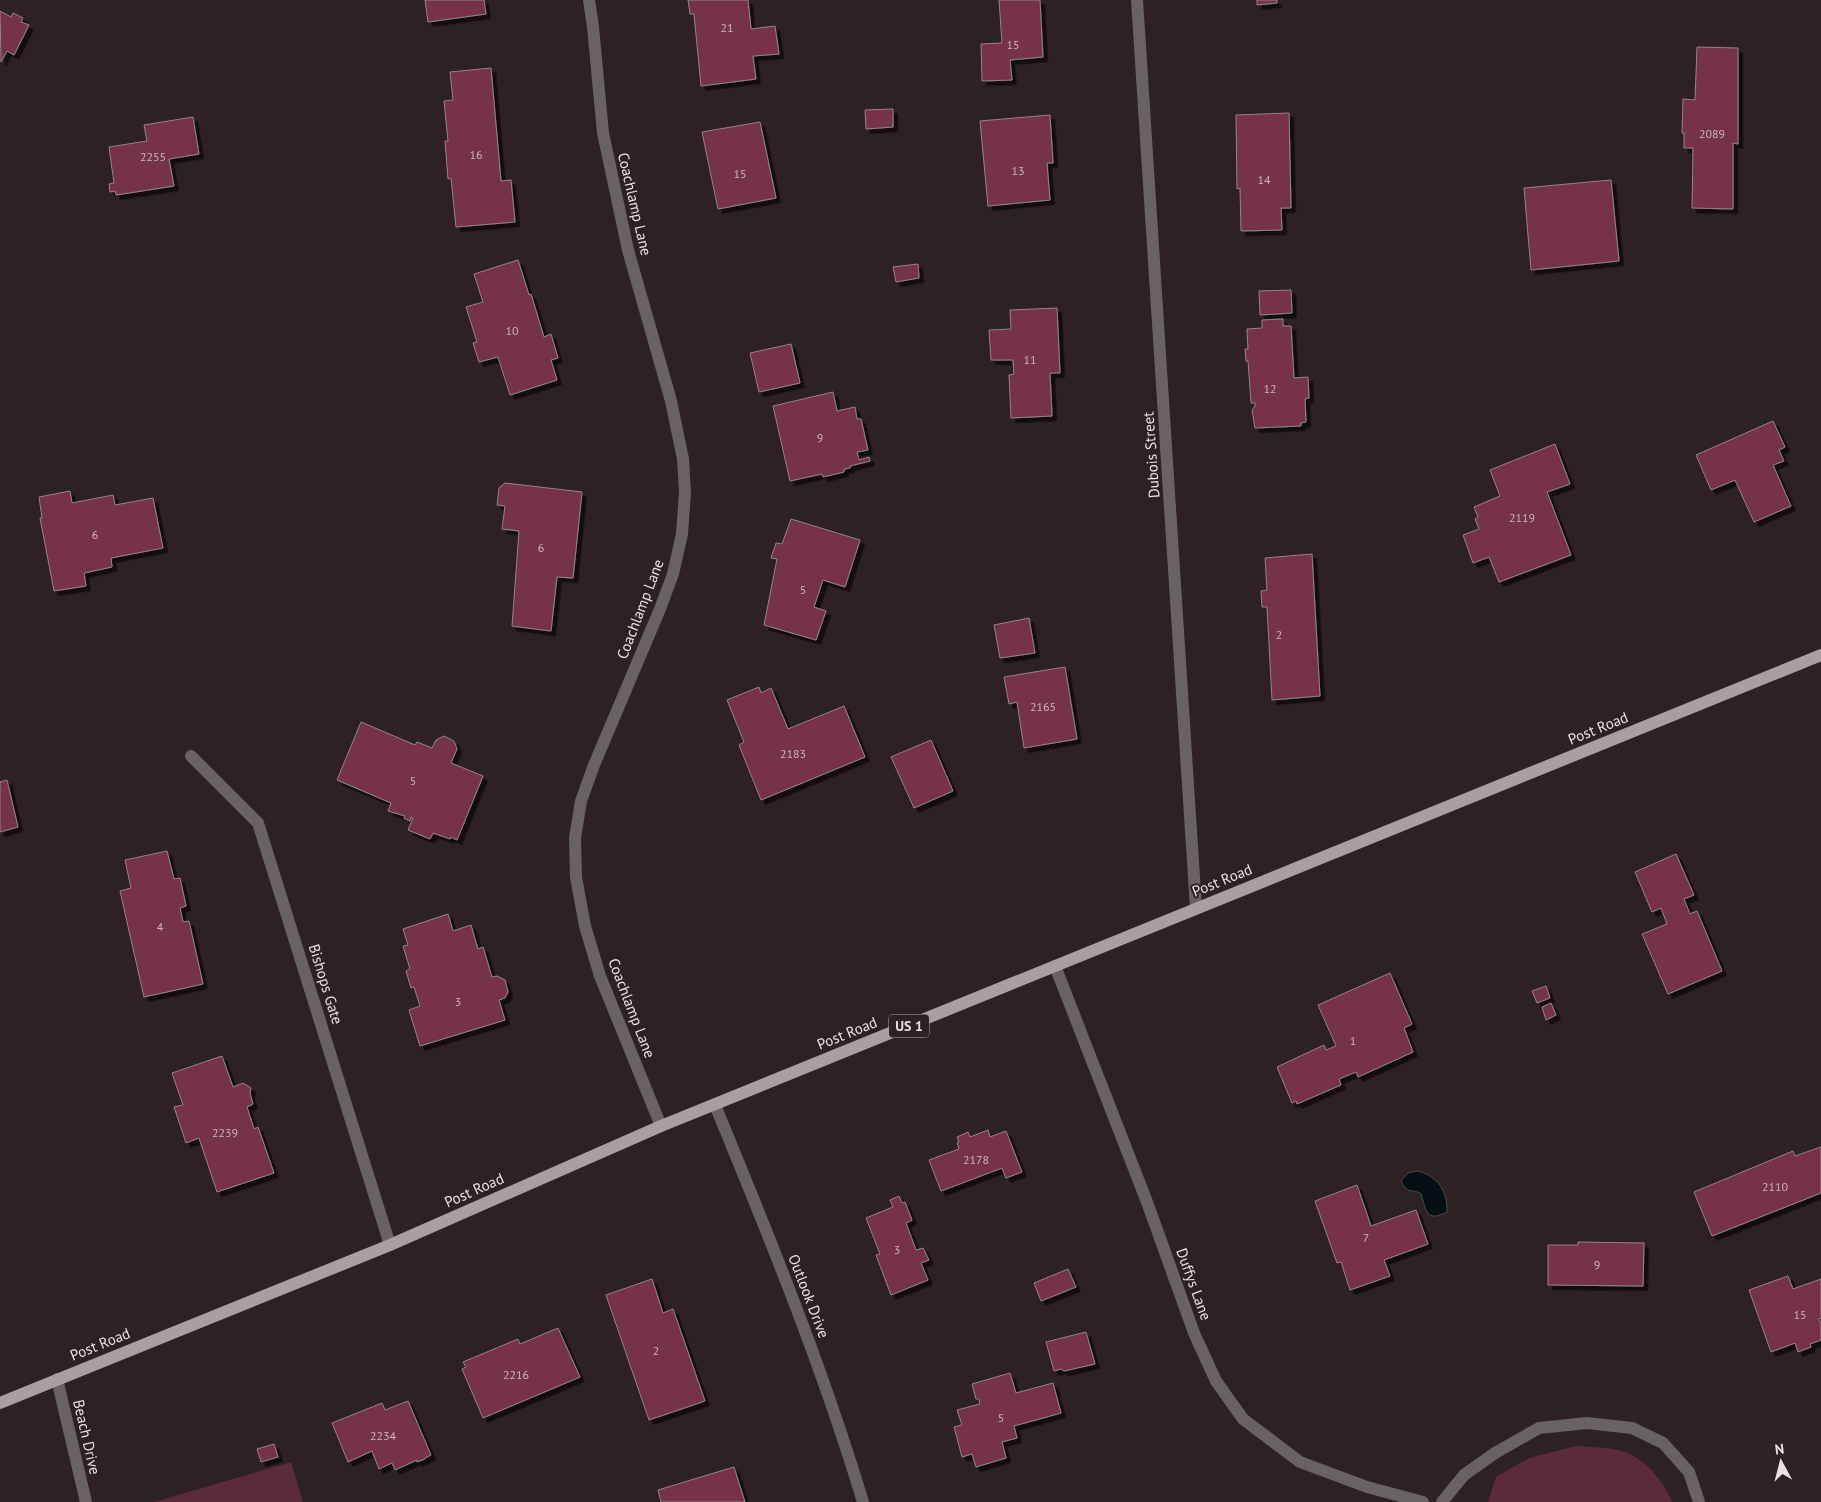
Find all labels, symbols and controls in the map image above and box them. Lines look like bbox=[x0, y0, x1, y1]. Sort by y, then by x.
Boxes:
house number: 21 bbox=[720, 20, 734, 35]
house number: 15 bbox=[1006, 37, 1020, 52]
house number: 2089 bbox=[1699, 126, 1725, 141]
house number: 16 bbox=[469, 147, 483, 162]
house number: 2255 bbox=[140, 149, 166, 164]
street label: Coachlamp Lane bbox=[614, 151, 656, 257]
house number: 13 bbox=[1011, 163, 1025, 178]
house number: 15 bbox=[733, 166, 747, 181]
house number: 14 bbox=[1257, 172, 1271, 187]
house number: 10 bbox=[505, 323, 519, 338]
house number: 11 bbox=[1023, 352, 1037, 367]
house number: 12 bbox=[1263, 381, 1277, 396]
street label: Dubois Street bbox=[1138, 411, 1164, 499]
house number: 9 bbox=[817, 430, 823, 445]
house number: 2119 bbox=[1509, 510, 1535, 525]
house number: 6 bbox=[92, 527, 98, 542]
house number: 6 bbox=[538, 540, 544, 555]
street label: Coachlamp Lane bbox=[612, 556, 668, 662]
house number: 5 bbox=[800, 582, 806, 597]
house number: 2 bbox=[1276, 627, 1282, 642]
house number: 2165 bbox=[1030, 699, 1056, 714]
street label: Post Road bbox=[1565, 707, 1631, 749]
house number: 2183 bbox=[780, 746, 806, 761]
house number: 5 bbox=[410, 773, 416, 788]
street label: Post Road bbox=[1189, 859, 1255, 901]
house number: 4 bbox=[157, 919, 164, 934]
street label: Bishops Gate bbox=[305, 942, 347, 1026]
street label: Coachlamp Lane bbox=[604, 955, 660, 1061]
house number: 3 bbox=[455, 994, 461, 1009]
street label: Post Road bbox=[814, 1012, 880, 1054]
road number: US 1 bbox=[889, 1014, 929, 1038]
house number: 1 bbox=[1350, 1033, 1356, 1048]
house number: 2239 bbox=[212, 1125, 238, 1140]
house number: 2178 bbox=[963, 1152, 989, 1167]
street label: Post Road bbox=[441, 1168, 507, 1212]
house number: 2110 bbox=[1762, 1179, 1789, 1194]
house number: 7 bbox=[1363, 1230, 1369, 1245]
house number: 3 bbox=[894, 1242, 900, 1257]
street label: Duffys Lane bbox=[1172, 1245, 1216, 1323]
street label: Outlook Drive bbox=[784, 1251, 834, 1341]
house number: 9 bbox=[1594, 1257, 1600, 1272]
house number: 15 bbox=[1793, 1307, 1807, 1322]
street label: Post Road bbox=[67, 1323, 133, 1365]
house number: 2 bbox=[653, 1343, 659, 1358]
house number: 2216 bbox=[503, 1367, 529, 1382]
street label: Beach Drive bbox=[69, 1398, 105, 1476]
house number: 5 bbox=[998, 1410, 1004, 1425]
house number: 2234 bbox=[370, 1428, 397, 1443]
north arrow bbox=[1756, 1437, 1806, 1487]
text: N bbox=[1774, 1440, 1785, 1459]

